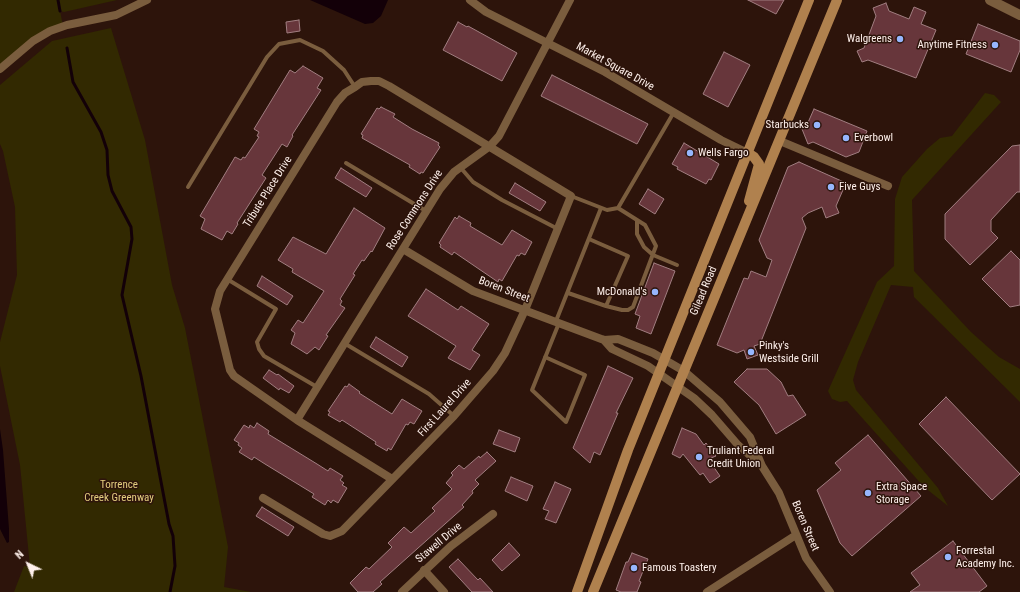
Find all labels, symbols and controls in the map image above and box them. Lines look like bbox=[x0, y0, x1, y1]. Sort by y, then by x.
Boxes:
place label: Walgreens bbox=[847, 32, 892, 46]
marker: Walgreens bbox=[895, 34, 905, 44]
place label: Anytime Fitness bbox=[917, 38, 987, 52]
street label: Market Square Drive bbox=[574, 40, 656, 94]
marker: Anytime Fitness bbox=[990, 40, 1000, 50]
place label: Starbucks bbox=[766, 118, 809, 132]
marker: Starbucks bbox=[812, 120, 822, 130]
place label: Everbowl bbox=[854, 131, 893, 145]
marker: Everbowl bbox=[841, 133, 851, 143]
place label: Wells Fargo bbox=[698, 146, 749, 160]
marker: Wells Fargo bbox=[685, 148, 695, 158]
street label: Tribute Place Drive bbox=[241, 154, 295, 230]
street label: Rose Commons Drive bbox=[384, 168, 446, 252]
place label: Five Guys bbox=[839, 180, 881, 194]
marker: Five Guys bbox=[826, 182, 836, 192]
street label: Gilead Road bbox=[688, 264, 720, 318]
street label: Boren Street bbox=[477, 274, 531, 306]
place label: McDonald's bbox=[597, 285, 647, 299]
marker: McDonald's bbox=[650, 287, 660, 297]
place label: Pinky's Westside Grill bbox=[759, 339, 819, 365]
marker: Pinky's Westside Grill bbox=[746, 347, 756, 357]
street label: First Laurel Drive bbox=[416, 376, 474, 440]
place label: Truliant Federal Credit Union bbox=[707, 444, 774, 470]
marker: Truliant Federal Credit Union bbox=[694, 452, 704, 462]
park label: Torrence Creek Greenway bbox=[84, 478, 154, 504]
place label: Extra Space Storage bbox=[876, 480, 927, 506]
marker: Extra Space Storage bbox=[863, 488, 873, 498]
street label: Boren Street bbox=[788, 499, 822, 553]
street label: Stawell Drive bbox=[413, 520, 465, 566]
north arrow bbox=[8, 544, 48, 584]
place label: Forrestal Academy Inc. bbox=[956, 544, 1015, 570]
text: N bbox=[13, 548, 26, 562]
marker: Forrestal Academy Inc. bbox=[943, 552, 953, 562]
place label: Famous Toastery bbox=[642, 561, 716, 575]
marker: Famous Toastery bbox=[629, 563, 639, 573]

